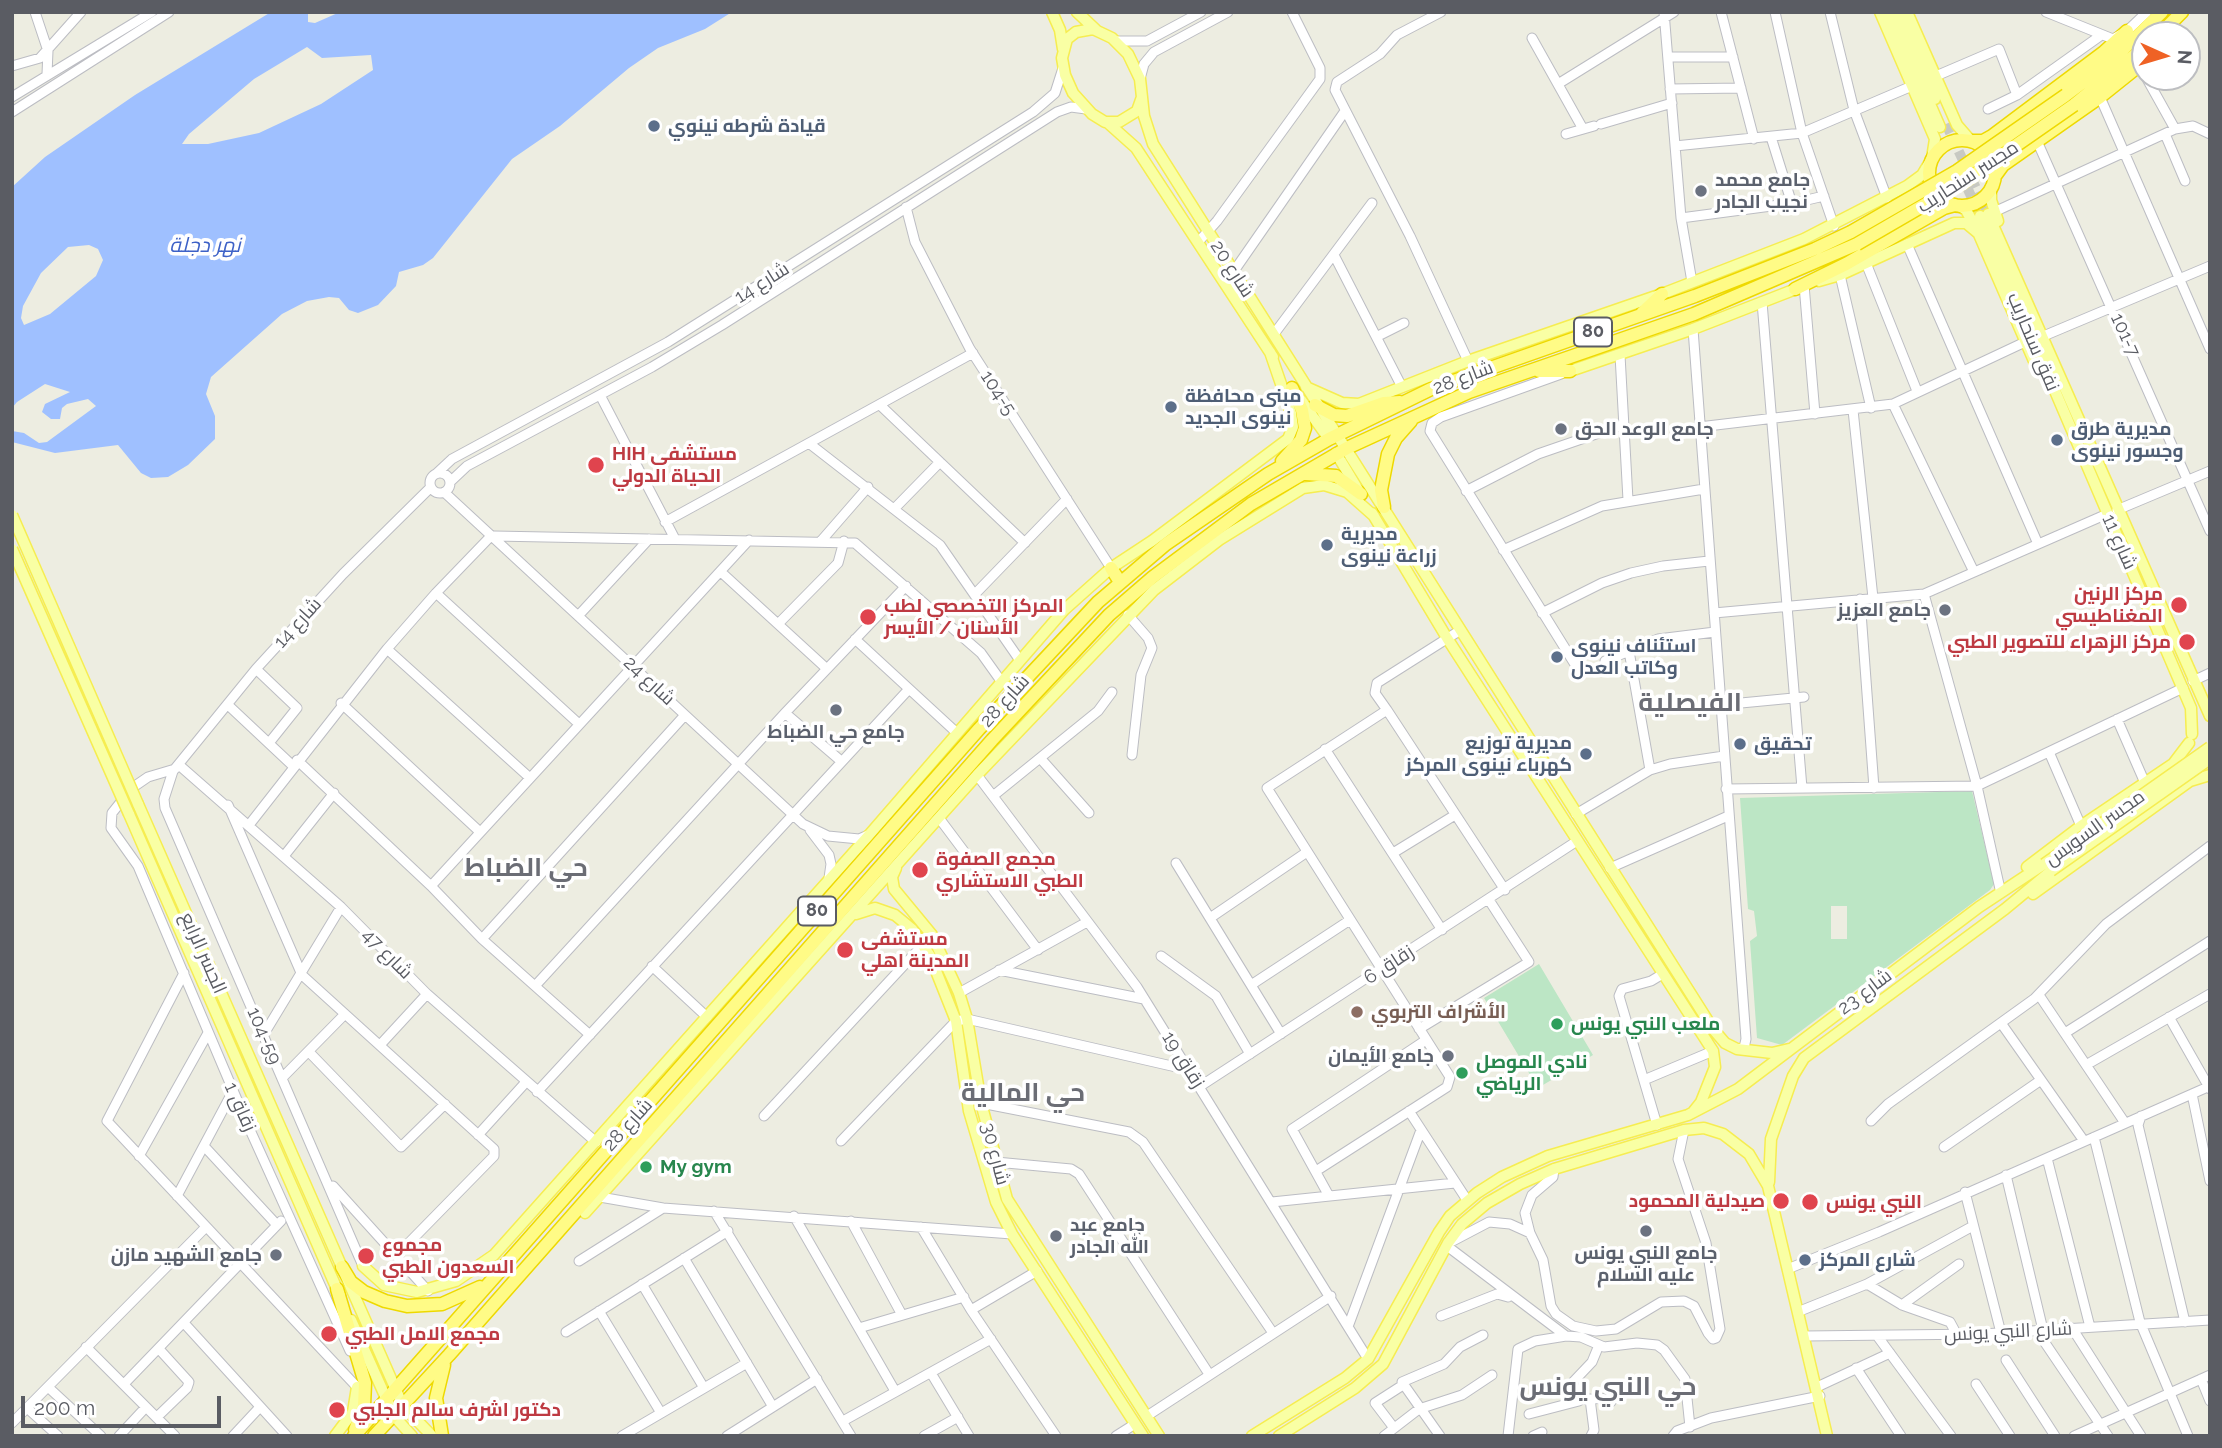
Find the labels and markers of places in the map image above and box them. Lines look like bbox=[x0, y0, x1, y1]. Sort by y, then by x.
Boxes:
place label: قيادة شرطه نينوي bbox=[668, 115, 826, 137]
marker: قيادة شرطه نينوي bbox=[646, 118, 662, 134]
place label: جامع محمد نجيب الجادر bbox=[1715, 169, 1810, 213]
marker: جامع محمد نجيب الجادر bbox=[1693, 183, 1709, 199]
place label: مبنى محافظة نينوى الجديد bbox=[1185, 385, 1302, 429]
marker: مبنى محافظة نينوى الجديد bbox=[1163, 399, 1179, 415]
place label: جامع الوعد الحق bbox=[1575, 418, 1714, 440]
place label: مديرية طرق وجسور نينوى bbox=[2071, 418, 2184, 462]
marker: جامع الوعد الحق bbox=[1553, 421, 1569, 437]
marker: مديرية طرق وجسور نينوى bbox=[2049, 432, 2065, 448]
place label: HIH مستشفى الحياة الدولي bbox=[612, 443, 737, 487]
marker: HIH مستشفى الحياة الدولي bbox=[586, 455, 606, 475]
place label: مديرية زراعة نينوى bbox=[1341, 523, 1437, 567]
marker: مديرية زراعة نينوى bbox=[1319, 537, 1335, 553]
place label: مركز الرنين المغناطيسي bbox=[2055, 583, 2163, 627]
place label: المركز التخصصي لطب الأسنان / الأيسر bbox=[884, 595, 1064, 639]
marker: مركز الرنين المغناطيسي bbox=[2169, 595, 2189, 615]
place label: جامع العزيز bbox=[1837, 599, 1931, 621]
marker: جامع العزيز bbox=[1937, 602, 1953, 618]
marker: المركز التخصصي لطب الأسنان / الأيسر bbox=[858, 607, 878, 627]
place label: مركز الزهراء للتصوير الطبي bbox=[1947, 631, 2171, 653]
marker: مركز الزهراء للتصوير الطبي bbox=[2177, 632, 2197, 652]
place label: استئناف نينوى وكاتب العدل bbox=[1571, 635, 1696, 679]
marker: استئناف نينوى وكاتب العدل bbox=[1549, 649, 1565, 665]
marker: جامع حي الضباط bbox=[828, 702, 844, 718]
place label: جامع حي الضباط bbox=[767, 721, 905, 743]
place label: مديرية توزيع كهرباء نينوى المركز bbox=[1405, 732, 1572, 776]
place label: تحقيق bbox=[1754, 733, 1811, 755]
marker: تحقيق bbox=[1732, 736, 1748, 752]
marker: مديرية توزيع كهرباء نينوى المركز bbox=[1578, 746, 1594, 762]
place label: مجمع الصفوة الطبي الاستشاري bbox=[936, 848, 1084, 892]
marker: مجمع الصفوة الطبي الاستشاري bbox=[910, 860, 930, 880]
place label: مستشفى المدينة اهلي bbox=[861, 928, 969, 972]
marker: مستشفى المدينة اهلي bbox=[835, 940, 855, 960]
place label: الأشراف التربوي bbox=[1371, 1001, 1506, 1023]
marker: الأشراف التربوي bbox=[1349, 1004, 1365, 1020]
place label: ملعب النبي يونس bbox=[1571, 1013, 1720, 1035]
marker: ملعب النبي يونس bbox=[1549, 1016, 1565, 1032]
place label: جامع الأيمان bbox=[1328, 1045, 1434, 1067]
marker: جامع الأيمان bbox=[1440, 1048, 1456, 1064]
place label: نادي الموصل الرياضي bbox=[1476, 1051, 1587, 1095]
marker: نادي الموصل الرياضي bbox=[1454, 1065, 1470, 1081]
place label: My gym bbox=[660, 1156, 732, 1178]
marker: My gym bbox=[638, 1159, 654, 1175]
place label: صيدلية المحمود bbox=[1629, 1190, 1765, 1212]
marker: صيدلية المحمود bbox=[1771, 1191, 1791, 1211]
place label: النبي يونس bbox=[1826, 1191, 1922, 1213]
marker: النبي يونس bbox=[1800, 1192, 1820, 1212]
place label: جامع عبد الله الجادر bbox=[1070, 1214, 1149, 1258]
marker: جامع النبي يونس عليه السلام bbox=[1638, 1223, 1654, 1239]
marker: جامع عبد الله الجادر bbox=[1048, 1228, 1064, 1244]
place label: مجموع السعدون الطبي bbox=[382, 1234, 514, 1278]
place label: جامع النبي يونس عليه السلام bbox=[1574, 1242, 1718, 1286]
place label: جامع الشهيد مازن bbox=[111, 1244, 262, 1266]
marker: مجموع السعدون الطبي bbox=[356, 1246, 376, 1266]
marker: جامع الشهيد مازن bbox=[268, 1247, 284, 1263]
place label: شارع المركز bbox=[1819, 1249, 1916, 1271]
marker: شارع المركز bbox=[1797, 1252, 1813, 1268]
place label: مجمع الامل الطبي bbox=[345, 1323, 500, 1345]
marker: مجمع الامل الطبي bbox=[319, 1324, 339, 1344]
place label: دكتور اشرف سالم الجلبي bbox=[353, 1399, 561, 1421]
marker: دكتور اشرف سالم الجلبي bbox=[327, 1400, 347, 1420]

